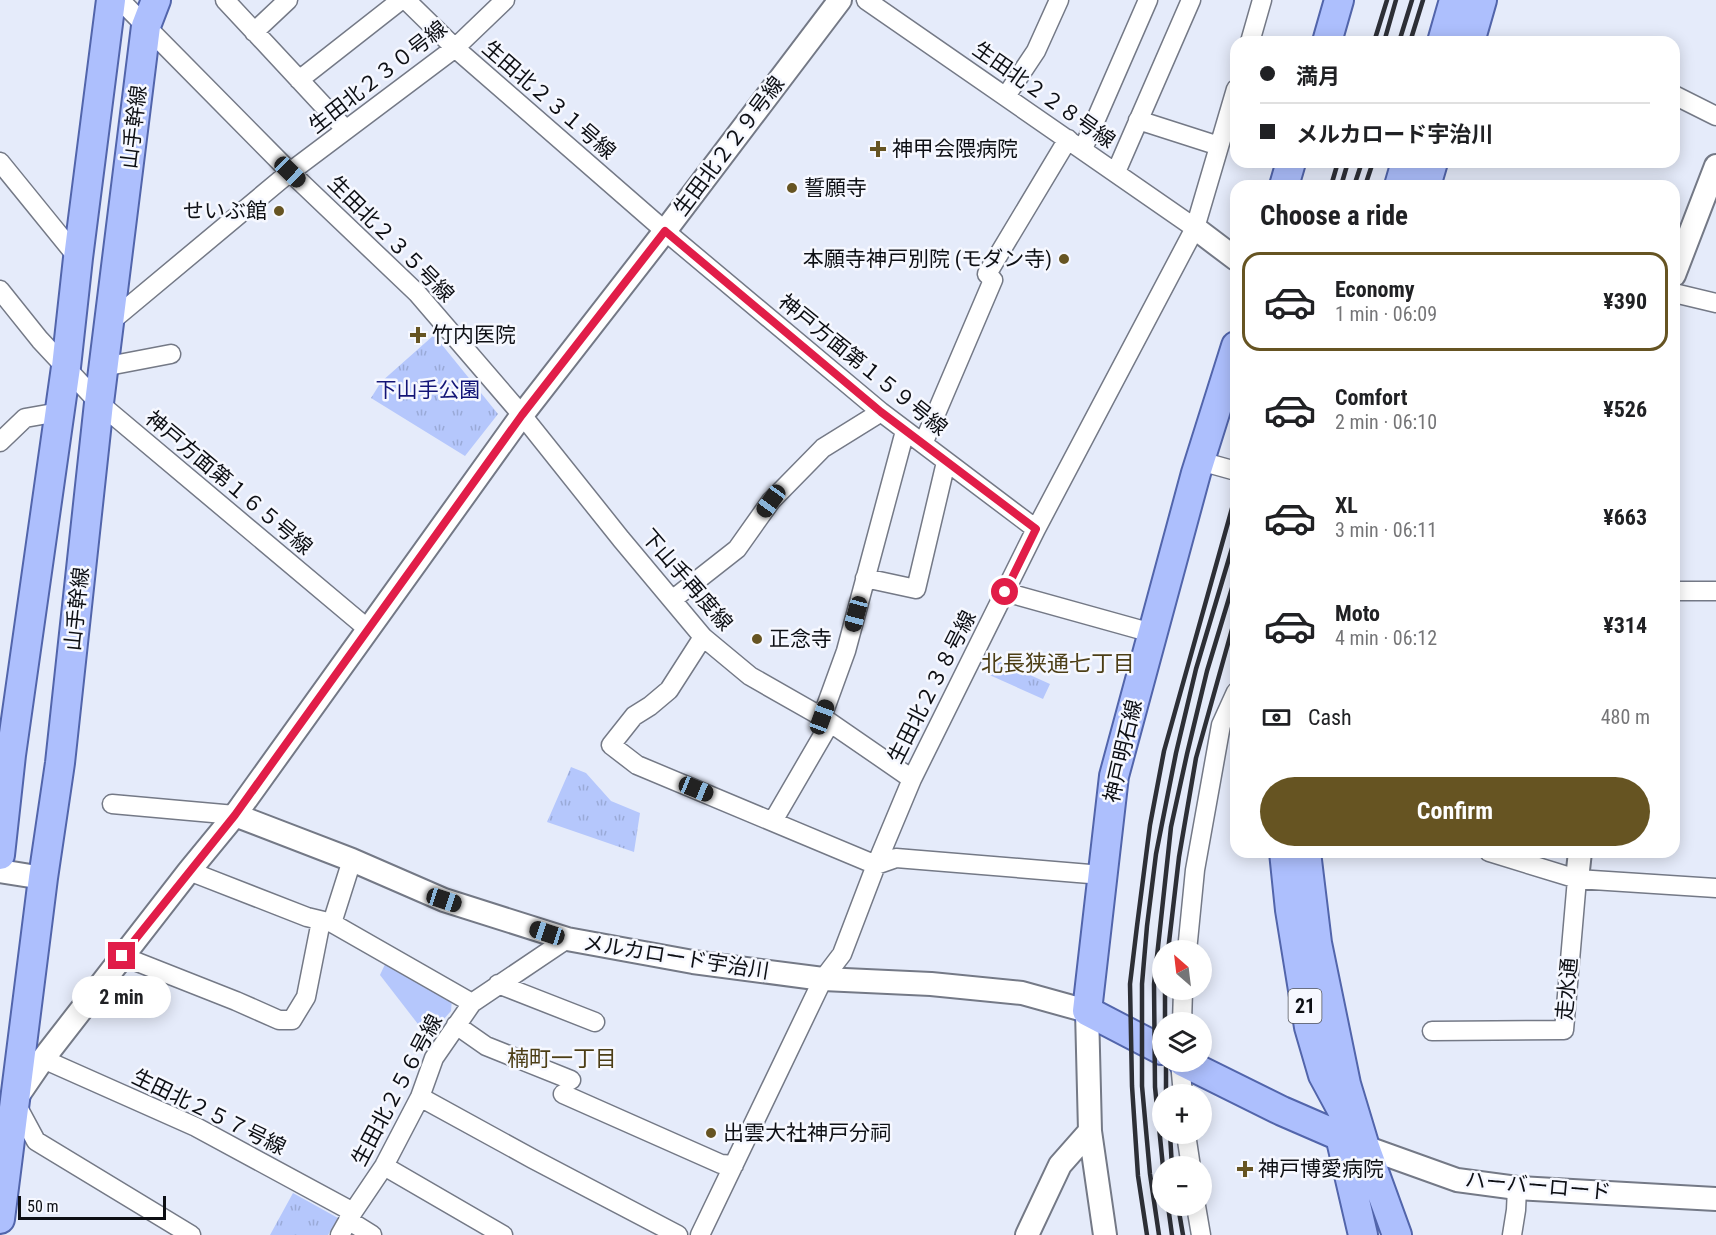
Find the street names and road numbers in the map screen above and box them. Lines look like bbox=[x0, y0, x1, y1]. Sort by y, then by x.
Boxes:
street label: 生田北２３０号線 bbox=[304, 16, 452, 138]
street label: 生田北２３１号線 bbox=[478, 36, 620, 164]
street label: 生田北２２８号線 bbox=[968, 37, 1120, 153]
street label: 生田北２２９号線 bbox=[669, 72, 789, 220]
street label: 山手幹線 bbox=[117, 84, 151, 170]
street label: 生田北２３５号線 bbox=[323, 171, 459, 307]
street label: 神戸方面第１５９号線 bbox=[774, 290, 952, 440]
street label: 神戸方面第１６５号線 bbox=[141, 406, 317, 560]
street label: 下山手再度線 bbox=[637, 525, 737, 635]
street label: 山手幹線 bbox=[61, 566, 93, 652]
street label: 生田北２３８号線 bbox=[883, 607, 981, 767]
street label: 神戸明石線 bbox=[1099, 697, 1147, 805]
street label: メルカロード宇治川 bbox=[581, 930, 771, 984]
street label: 走水通 bbox=[1552, 957, 1582, 1021]
road number: 21 bbox=[1288, 989, 1322, 1023]
street label: 生田北２５６号線 bbox=[347, 1010, 447, 1170]
street label: 生田北２５７号線 bbox=[128, 1064, 290, 1160]
street label: ハーバーロード bbox=[1464, 1168, 1612, 1204]

